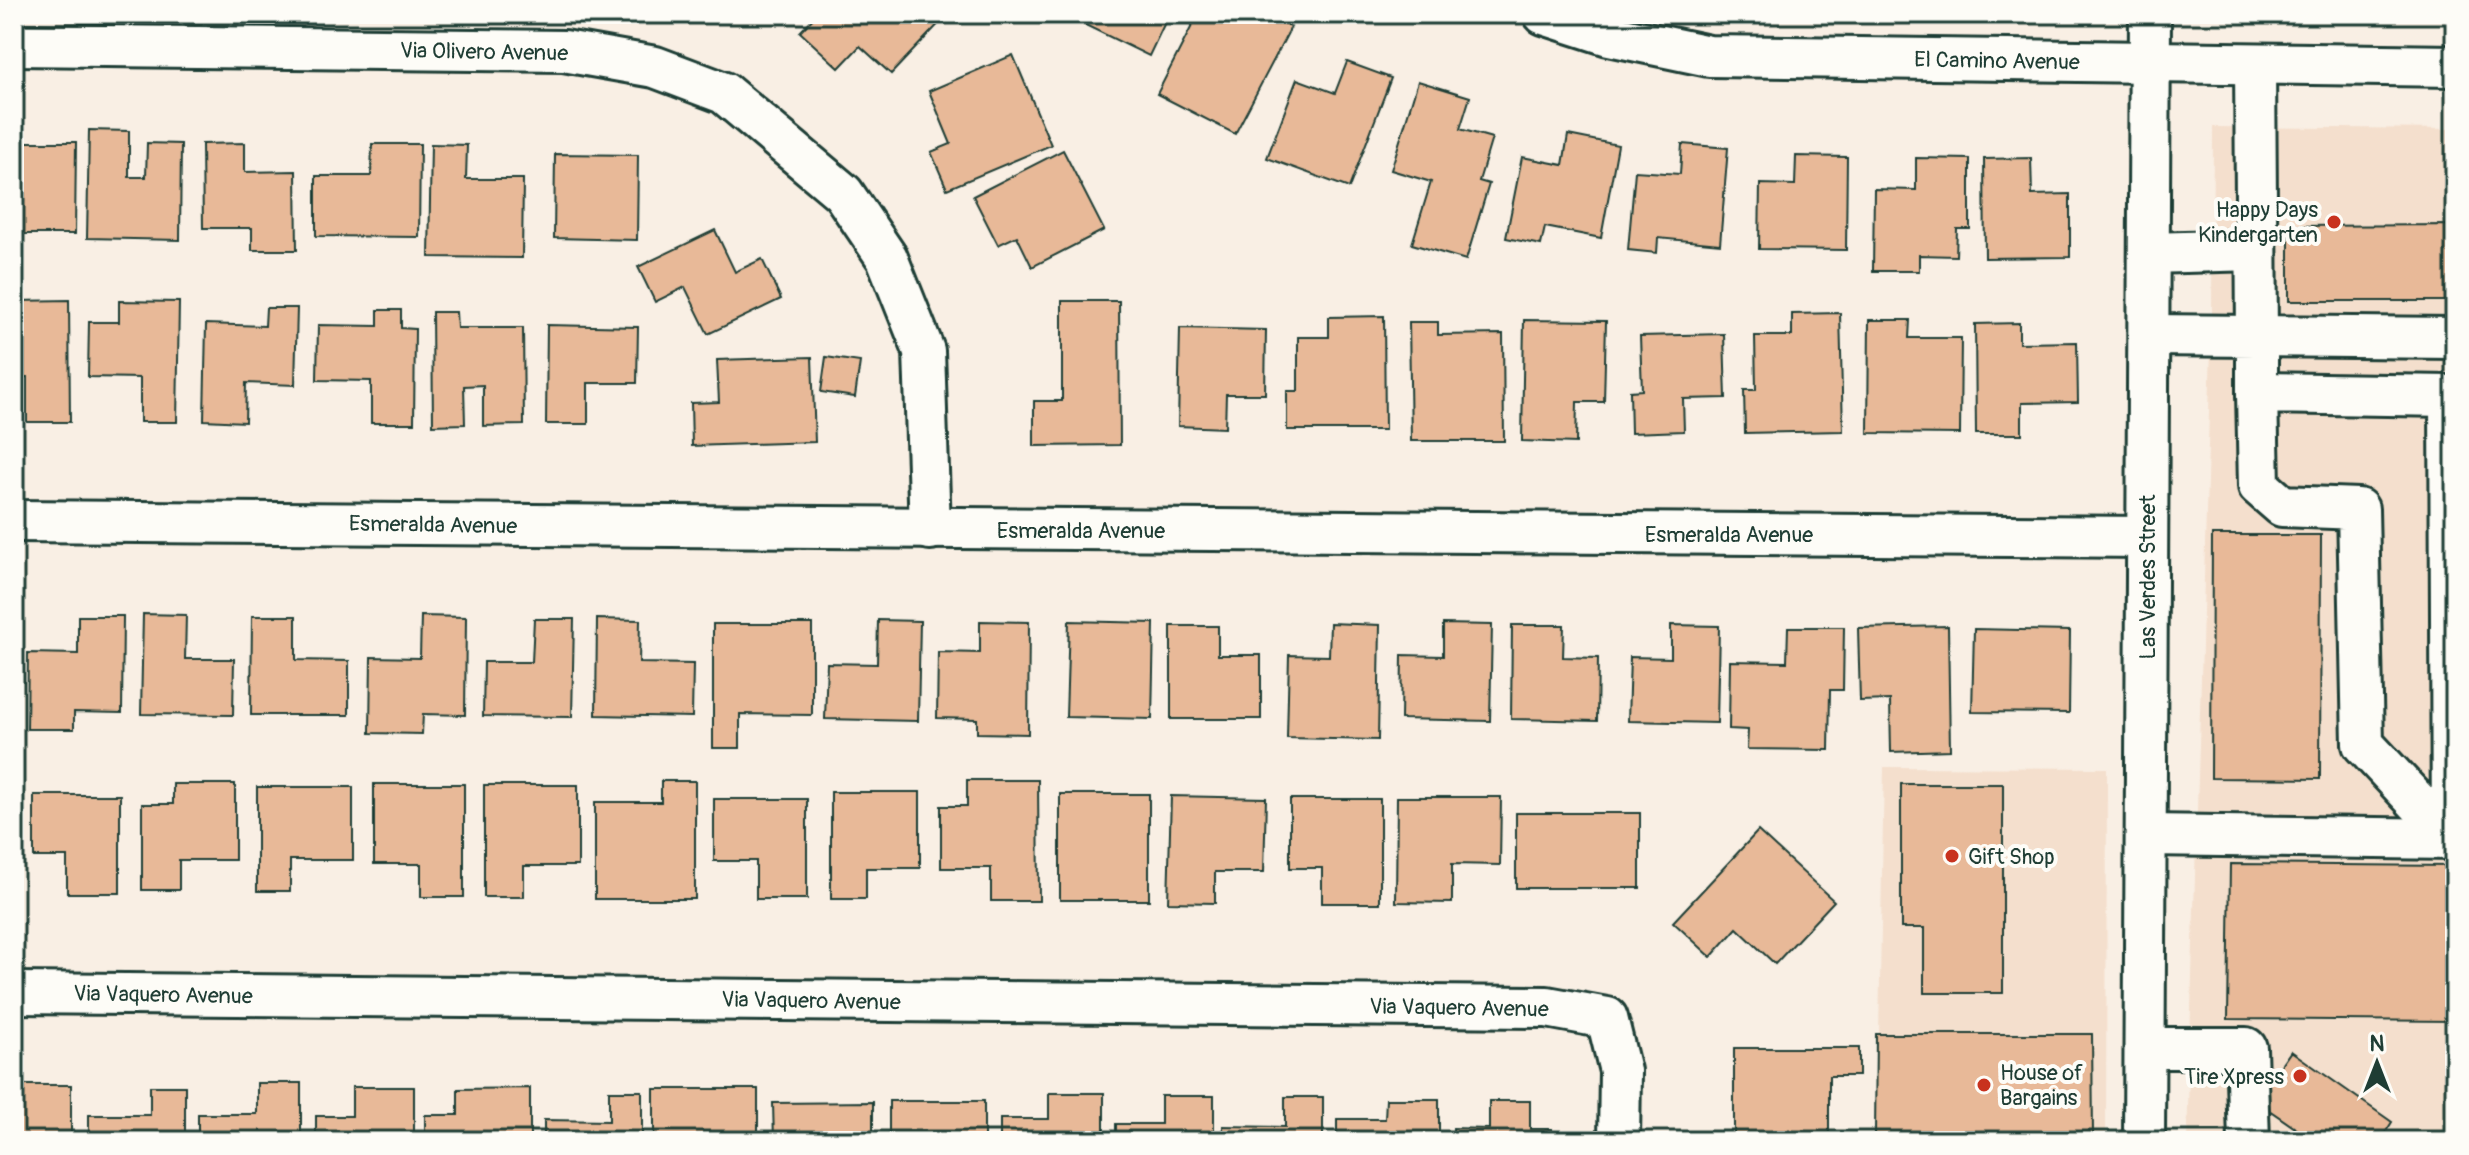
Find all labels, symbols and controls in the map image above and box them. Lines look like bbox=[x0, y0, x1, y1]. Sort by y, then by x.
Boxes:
street label: Via Olivero Avenue bbox=[400, 37, 568, 67]
street label: El Camino Avenue bbox=[1914, 46, 2080, 76]
place label: Happy Days Kindergarten bbox=[2198, 196, 2318, 249]
marker: Happy Days Kindergarten bbox=[2325, 213, 2343, 231]
street label: Las Verdes Street bbox=[2134, 494, 2162, 659]
street label: Esmeralda Avenue bbox=[349, 510, 518, 540]
street label: Esmeralda Avenue bbox=[997, 517, 1165, 545]
street label: Esmeralda Avenue bbox=[1645, 521, 1813, 549]
place label: Gift Shop bbox=[1968, 843, 2055, 871]
marker: Gift Shop bbox=[1943, 847, 1961, 865]
street label: Via Vaquero Avenue bbox=[73, 979, 253, 1011]
street label: Via Vaquero Avenue bbox=[721, 985, 901, 1017]
street label: Via Vaquero Avenue bbox=[1369, 992, 1549, 1024]
north arrow bbox=[2337, 1023, 2417, 1103]
text: N bbox=[2370, 1030, 2385, 1058]
place label: House of Bargains bbox=[2000, 1059, 2083, 1112]
place label: Tire Xpress bbox=[2184, 1063, 2284, 1091]
marker: Tire Xpress bbox=[2291, 1067, 2309, 1085]
marker: House of Bargains bbox=[1975, 1076, 1993, 1094]

